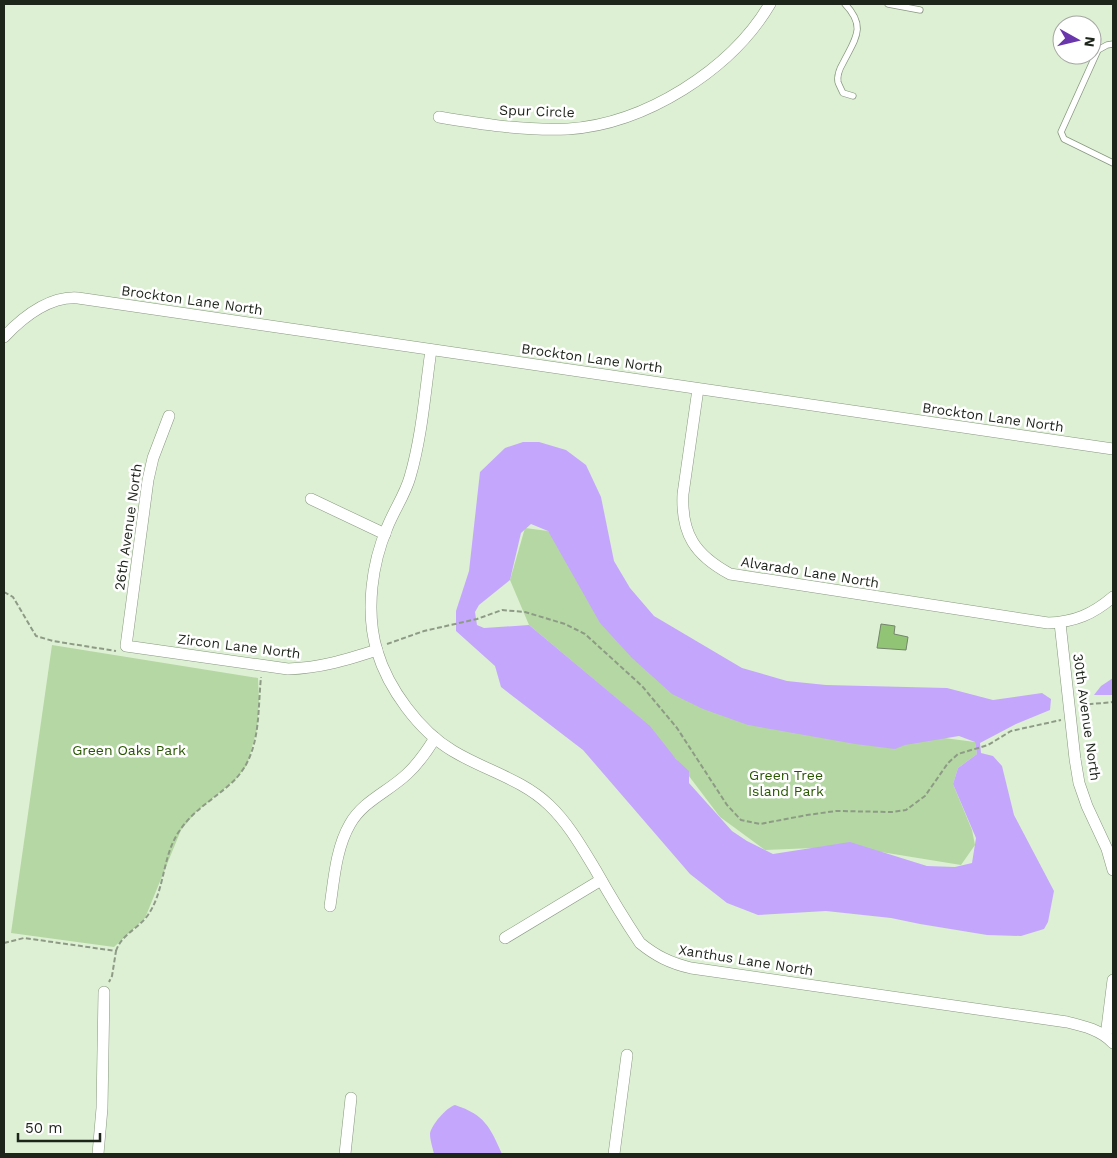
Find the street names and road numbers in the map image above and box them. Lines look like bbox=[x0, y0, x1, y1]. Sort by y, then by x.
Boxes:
street label: Spur Circle bbox=[499, 102, 575, 120]
street label: Brockton Lane North bbox=[120, 282, 264, 318]
street label: Brockton Lane North bbox=[520, 340, 664, 376]
street label: Brockton Lane North bbox=[921, 399, 1065, 435]
street label: 26th Avenue North bbox=[111, 462, 145, 592]
street label: Alvarado Lane North bbox=[740, 553, 880, 591]
street label: Zircon Lane North bbox=[177, 631, 301, 661]
street label: 30th Avenue North bbox=[1070, 652, 1104, 782]
street label: Xanthus Lane North bbox=[677, 941, 815, 979]

